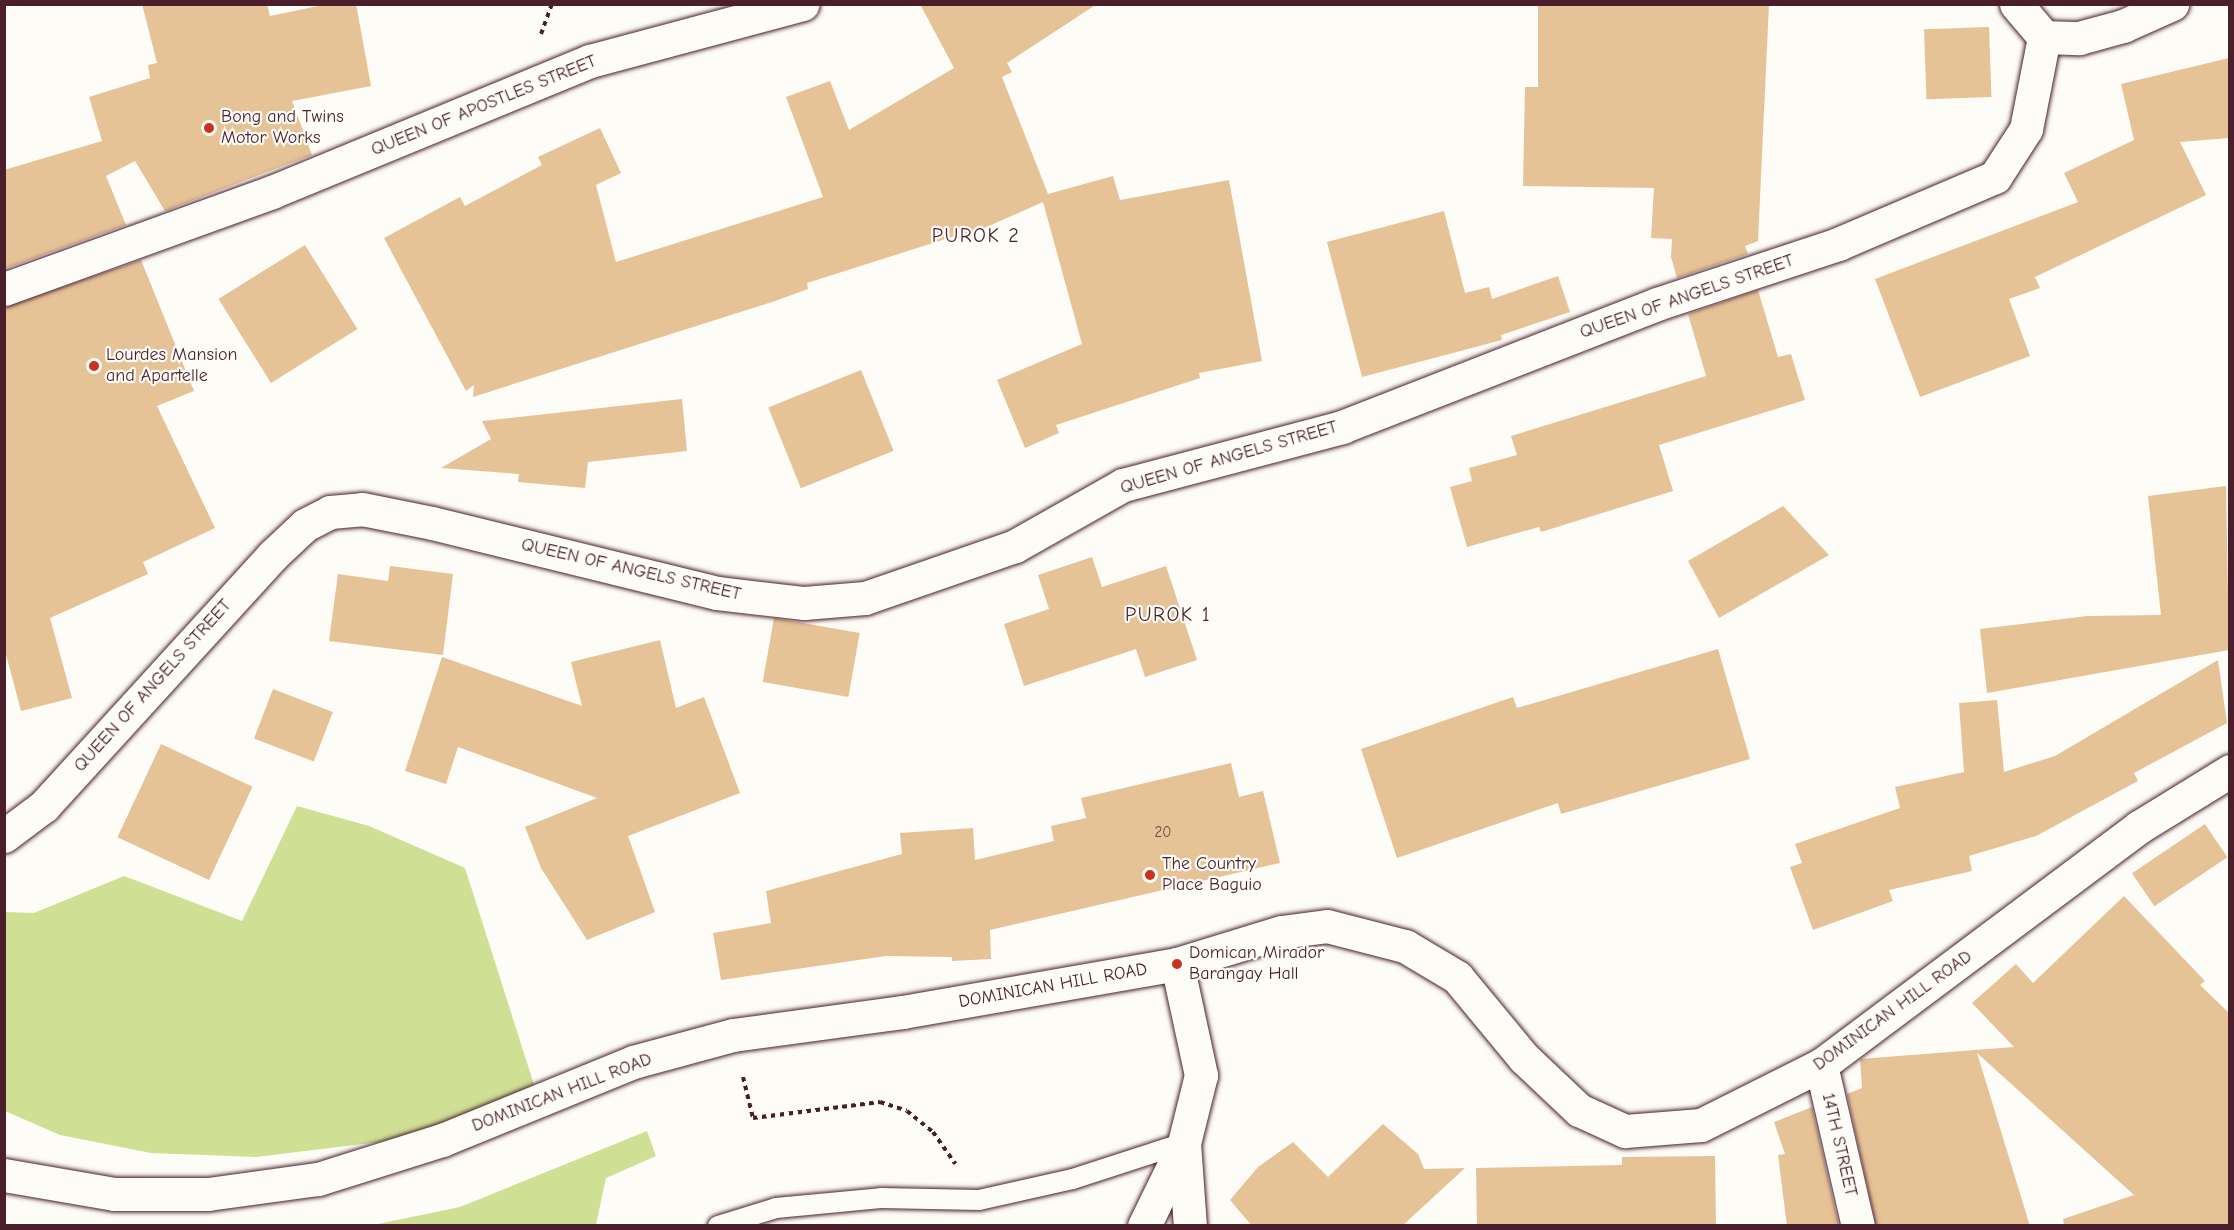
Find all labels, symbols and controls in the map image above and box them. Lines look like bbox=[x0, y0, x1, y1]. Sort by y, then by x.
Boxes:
street label: QUEEN OF APOSTLES STREET bbox=[368, 51, 600, 161]
place label: Bong and Twins Motor Works bbox=[221, 107, 344, 150]
marker: Bong and Twins Motor Works bbox=[202, 121, 216, 135]
district label: PUROK 2 bbox=[932, 223, 1020, 247]
street label: QUEEN OF ANGELS STREET bbox=[1577, 250, 1797, 344]
place label: Lourdes Mansion and Apartelle bbox=[106, 345, 237, 388]
marker: Lourdes Mansion and Apartelle bbox=[87, 359, 101, 373]
street label: QUEEN OF ANGELS STREET bbox=[1118, 417, 1340, 499]
street label: QUEEN OF ANGELS STREET bbox=[519, 534, 743, 606]
street label: QUEEN OF ANGELS STREET bbox=[70, 595, 236, 777]
district label: PUROK 1 bbox=[1125, 602, 1211, 626]
house number: 20 bbox=[1155, 824, 1171, 842]
place label: The Country Place Baguio bbox=[1162, 854, 1262, 896]
marker: The Country Place Baguio bbox=[1143, 868, 1157, 882]
place label: Domican Mirador Barangay Hall bbox=[1189, 943, 1324, 986]
street label: DOMINICAN HILL ROAD bbox=[1809, 946, 1977, 1076]
marker: Domican Mirador Barangay Hall bbox=[1170, 957, 1184, 971]
street label: DOMINICAN HILL ROAD bbox=[957, 959, 1149, 1013]
street label: DOMINICAN HILL ROAD bbox=[469, 1049, 655, 1137]
street label: 14TH STREET bbox=[1817, 1091, 1861, 1199]

